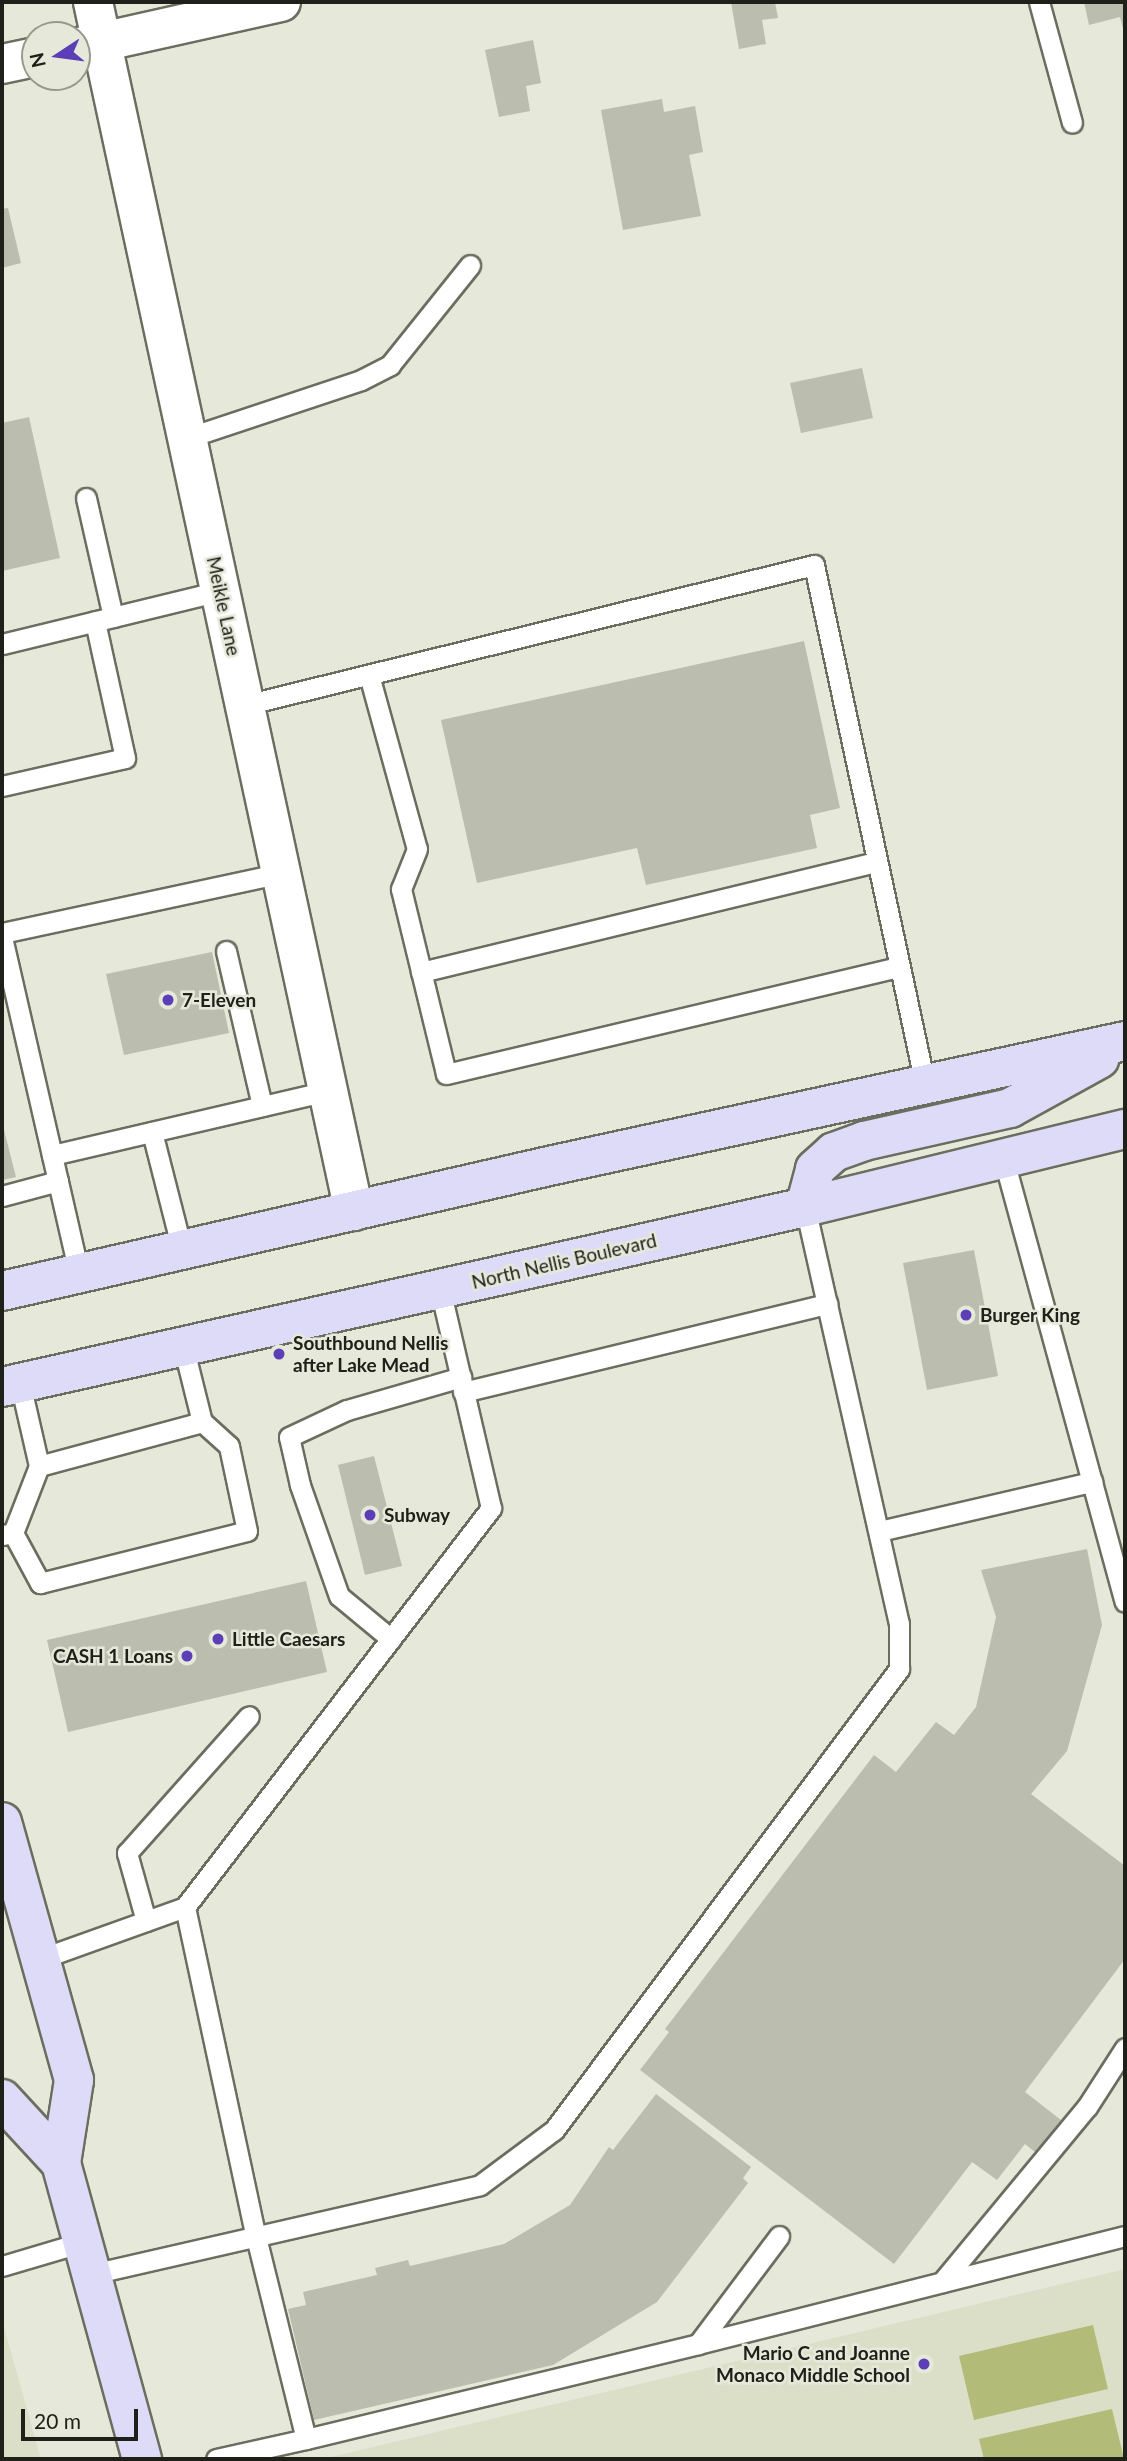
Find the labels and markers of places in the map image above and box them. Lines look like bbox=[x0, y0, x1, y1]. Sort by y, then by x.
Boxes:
place label: 7-Eleven bbox=[182, 989, 256, 1011]
marker: 7-Eleven bbox=[160, 992, 176, 1008]
place label: Burger King bbox=[980, 1304, 1080, 1326]
marker: Burger King bbox=[958, 1307, 974, 1323]
place label: Southbound Nellis after Lake Mead bbox=[293, 1332, 448, 1376]
marker: Southbound Nellis after Lake Mead bbox=[271, 1346, 287, 1362]
place label: Subway bbox=[384, 1504, 450, 1526]
marker: Subway bbox=[362, 1507, 378, 1523]
place label: Little Caesars bbox=[232, 1628, 345, 1650]
marker: Little Caesars bbox=[210, 1631, 226, 1647]
place label: CASH 1 Loans bbox=[53, 1645, 173, 1667]
marker: CASH 1 Loans bbox=[179, 1648, 195, 1664]
place label: Mario C and Joanne Monaco Middle School bbox=[716, 2342, 910, 2386]
marker: Mario C and Joanne Monaco Middle School bbox=[916, 2356, 932, 2372]

